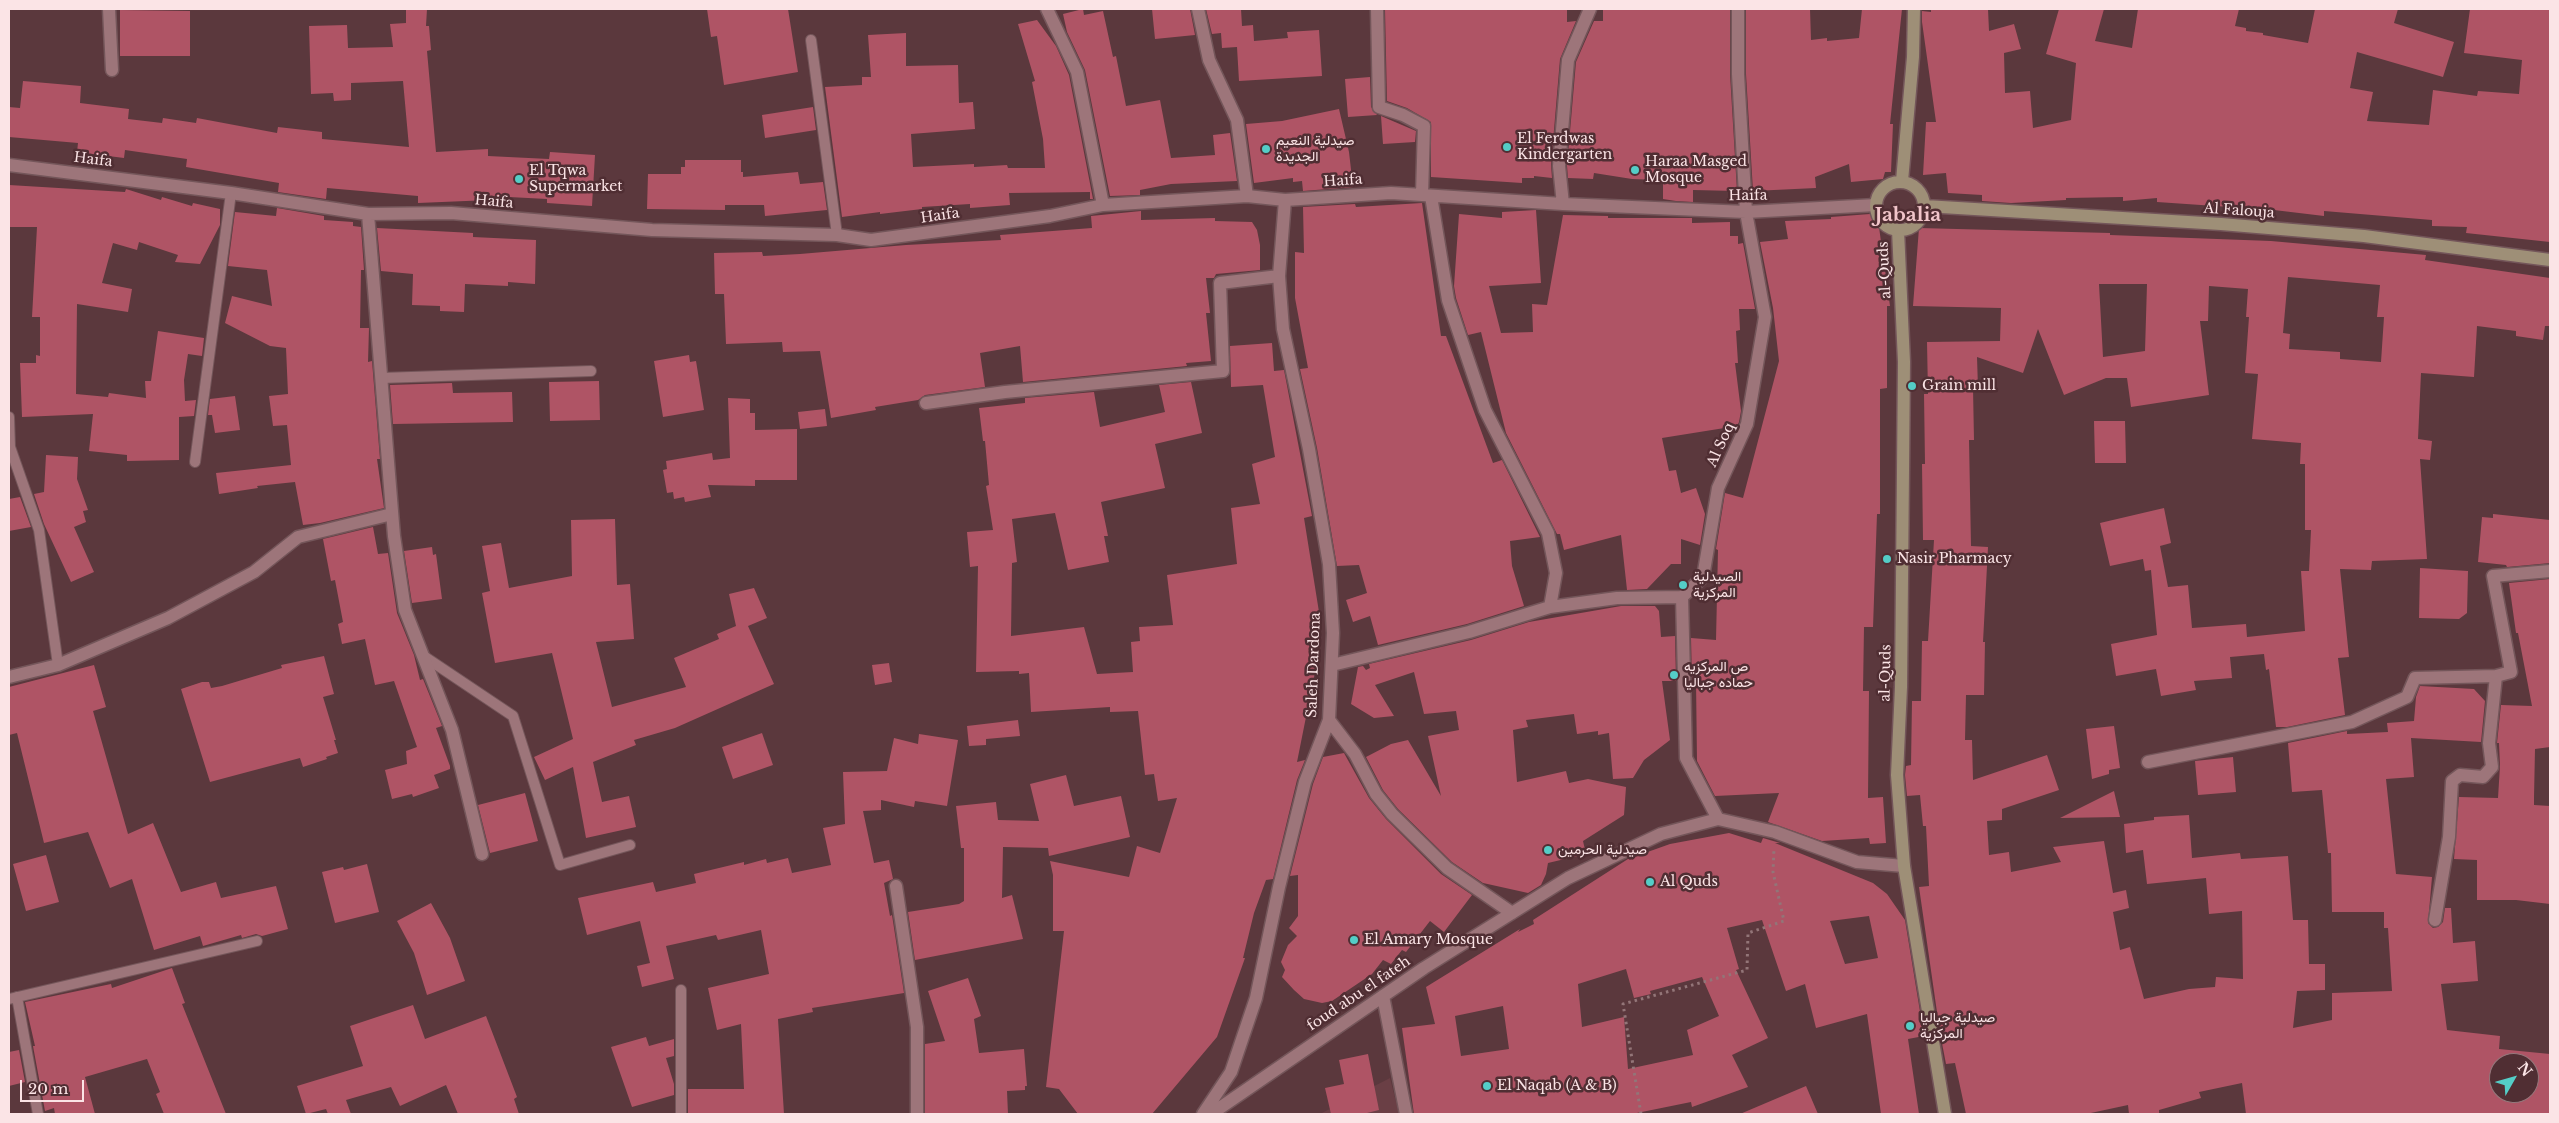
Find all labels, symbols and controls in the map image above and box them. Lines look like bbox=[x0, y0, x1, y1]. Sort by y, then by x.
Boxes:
place label: El Ferdwas Kindergarten bbox=[1517, 131, 1612, 164]
place label: صيدلية النعيم الجديدة bbox=[1276, 133, 1355, 166]
marker: El Ferdwas Kindergarten bbox=[1501, 141, 1513, 153]
marker: صيدلية النعيم الجديدة bbox=[1260, 143, 1272, 155]
street label: Haifa bbox=[73, 149, 113, 171]
place label: Haraa Masged Mosque bbox=[1645, 154, 1747, 186]
place label: El Tqwa Supermarket bbox=[529, 163, 622, 196]
marker: Haraa Masged Mosque bbox=[1629, 164, 1641, 176]
street label: Haifa bbox=[1323, 171, 1363, 191]
marker: El Tqwa Supermarket bbox=[513, 173, 525, 185]
street label: Haifa bbox=[1728, 187, 1768, 205]
street label: Haifa bbox=[474, 192, 514, 212]
street label: Al Falouja bbox=[2203, 200, 2275, 222]
street label: Haifa bbox=[920, 205, 960, 227]
district label: Jabalia bbox=[1875, 205, 1941, 227]
street label: al-Quds bbox=[1875, 241, 1895, 299]
place label: Grain mill bbox=[1922, 378, 1996, 394]
marker: Grain mill bbox=[1906, 380, 1918, 392]
street label: Al Soq bbox=[1704, 420, 1738, 470]
place label: Nasir Pharmacy bbox=[1897, 551, 2012, 567]
marker: Nasir Pharmacy bbox=[1881, 553, 1893, 565]
place label: الصيدلية المركزية bbox=[1693, 569, 1741, 602]
marker: الصيدلية المركزية bbox=[1677, 579, 1689, 591]
street label: Saleh Dardona bbox=[1304, 612, 1324, 718]
street label: al-Quds bbox=[1877, 644, 1895, 702]
place label: ص المركزيه حماده جباليا bbox=[1684, 659, 1753, 692]
marker: ص المركزيه حماده جباليا bbox=[1668, 669, 1680, 681]
place label: صيدلية الحرمين bbox=[1558, 842, 1647, 858]
marker: صيدلية الحرمين bbox=[1542, 844, 1554, 856]
place label: Al Quds bbox=[1660, 874, 1718, 890]
marker: Al Quds bbox=[1644, 876, 1656, 888]
place label: El Amary Mosque bbox=[1364, 932, 1493, 948]
marker: El Amary Mosque bbox=[1348, 934, 1360, 946]
street label: foud abu el fateh bbox=[1304, 953, 1414, 1035]
place label: صيدلية جباليا المركزية bbox=[1920, 1010, 1995, 1042]
marker: صيدلية جباليا المركزية bbox=[1904, 1020, 1916, 1032]
north arrow bbox=[2489, 1053, 2539, 1103]
text: N bbox=[2514, 1059, 2536, 1080]
scale bar bbox=[22, 1070, 86, 1102]
place label: El Naqab (A & B) bbox=[1497, 1078, 1617, 1094]
text: 20 m bbox=[28, 1079, 68, 1098]
marker: El Naqab (A & B) bbox=[1481, 1080, 1493, 1092]

